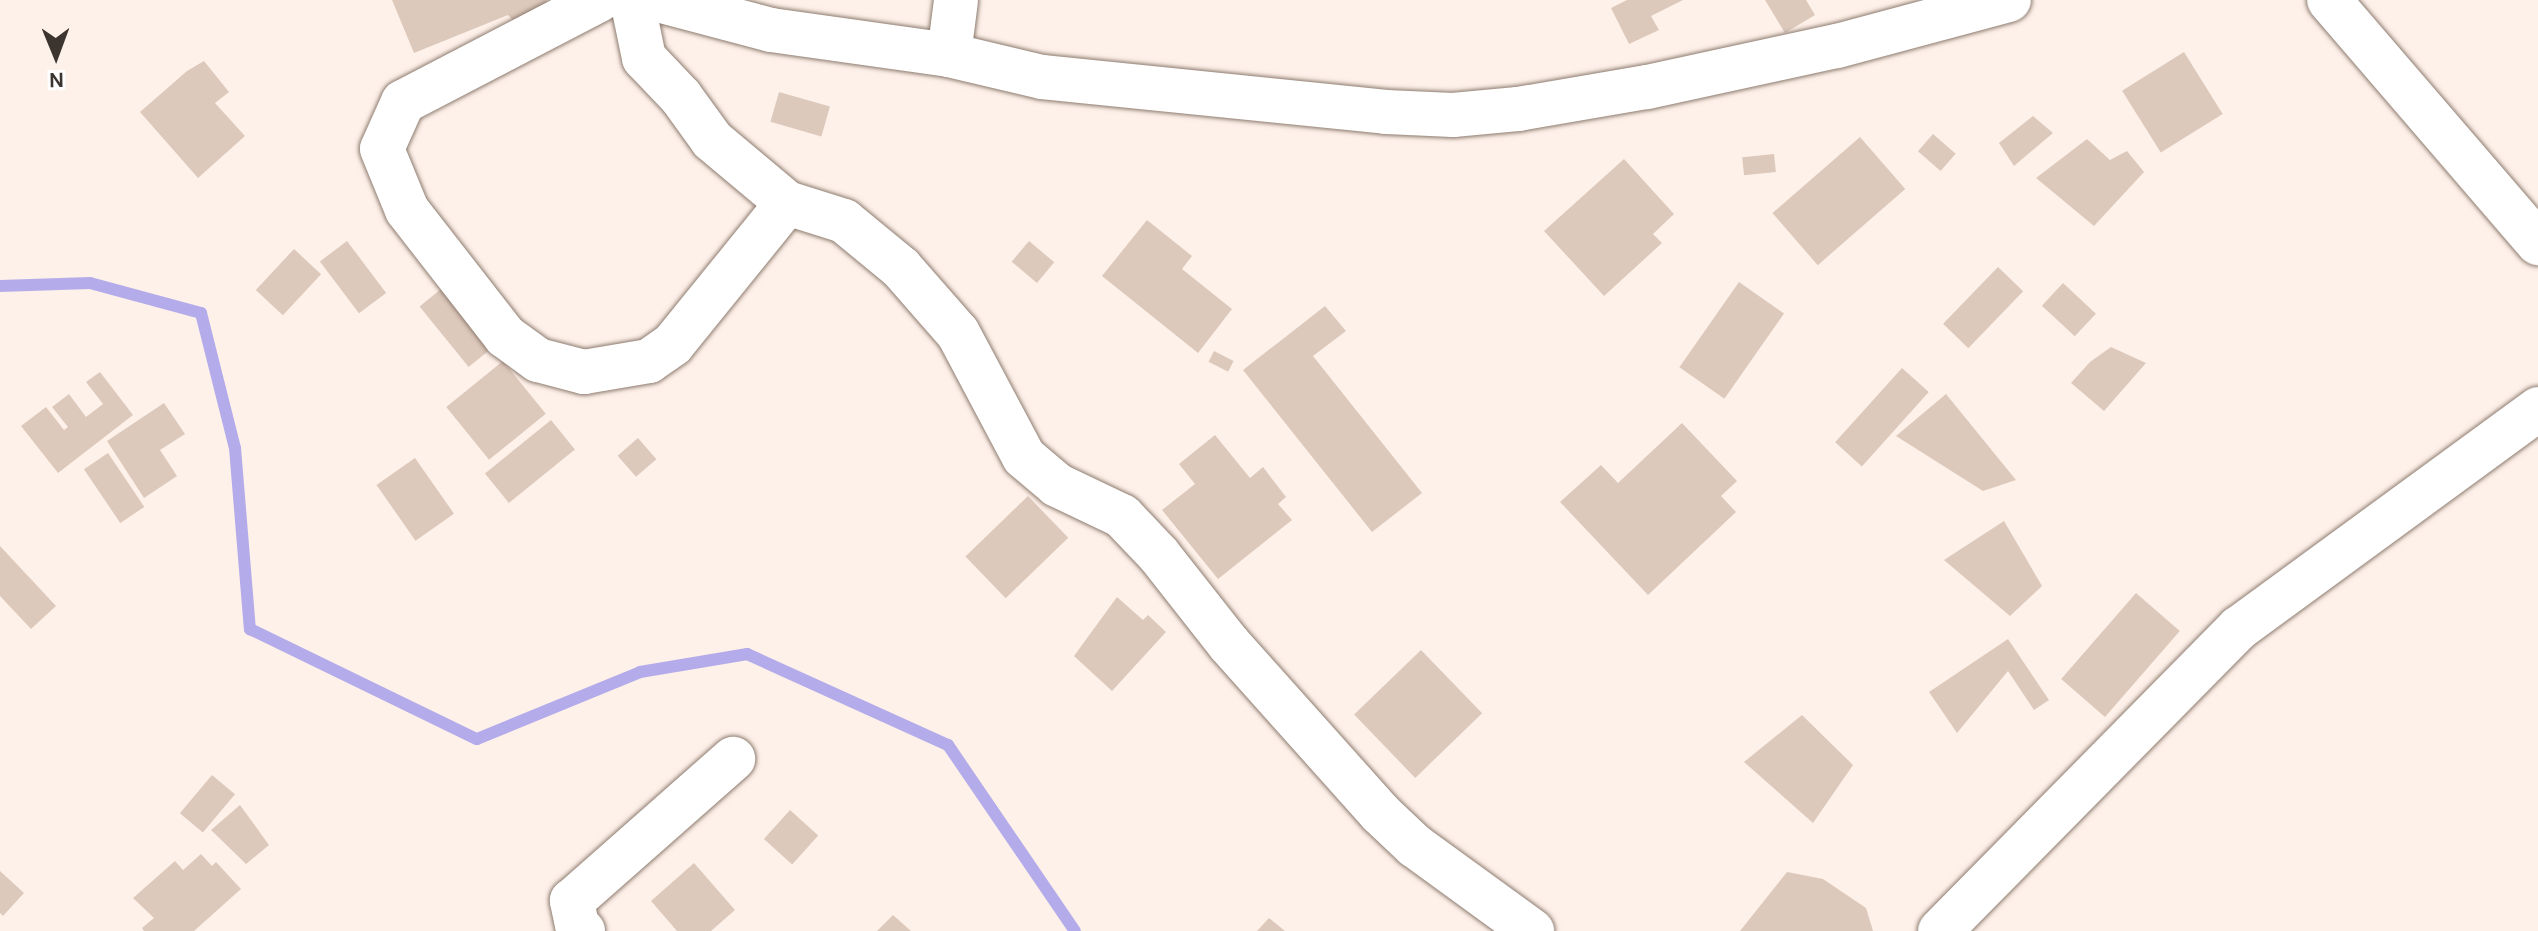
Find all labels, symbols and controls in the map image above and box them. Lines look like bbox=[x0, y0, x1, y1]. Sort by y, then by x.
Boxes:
north arrow bbox=[16, 16, 96, 96]
text: N bbox=[48, 67, 65, 93]

